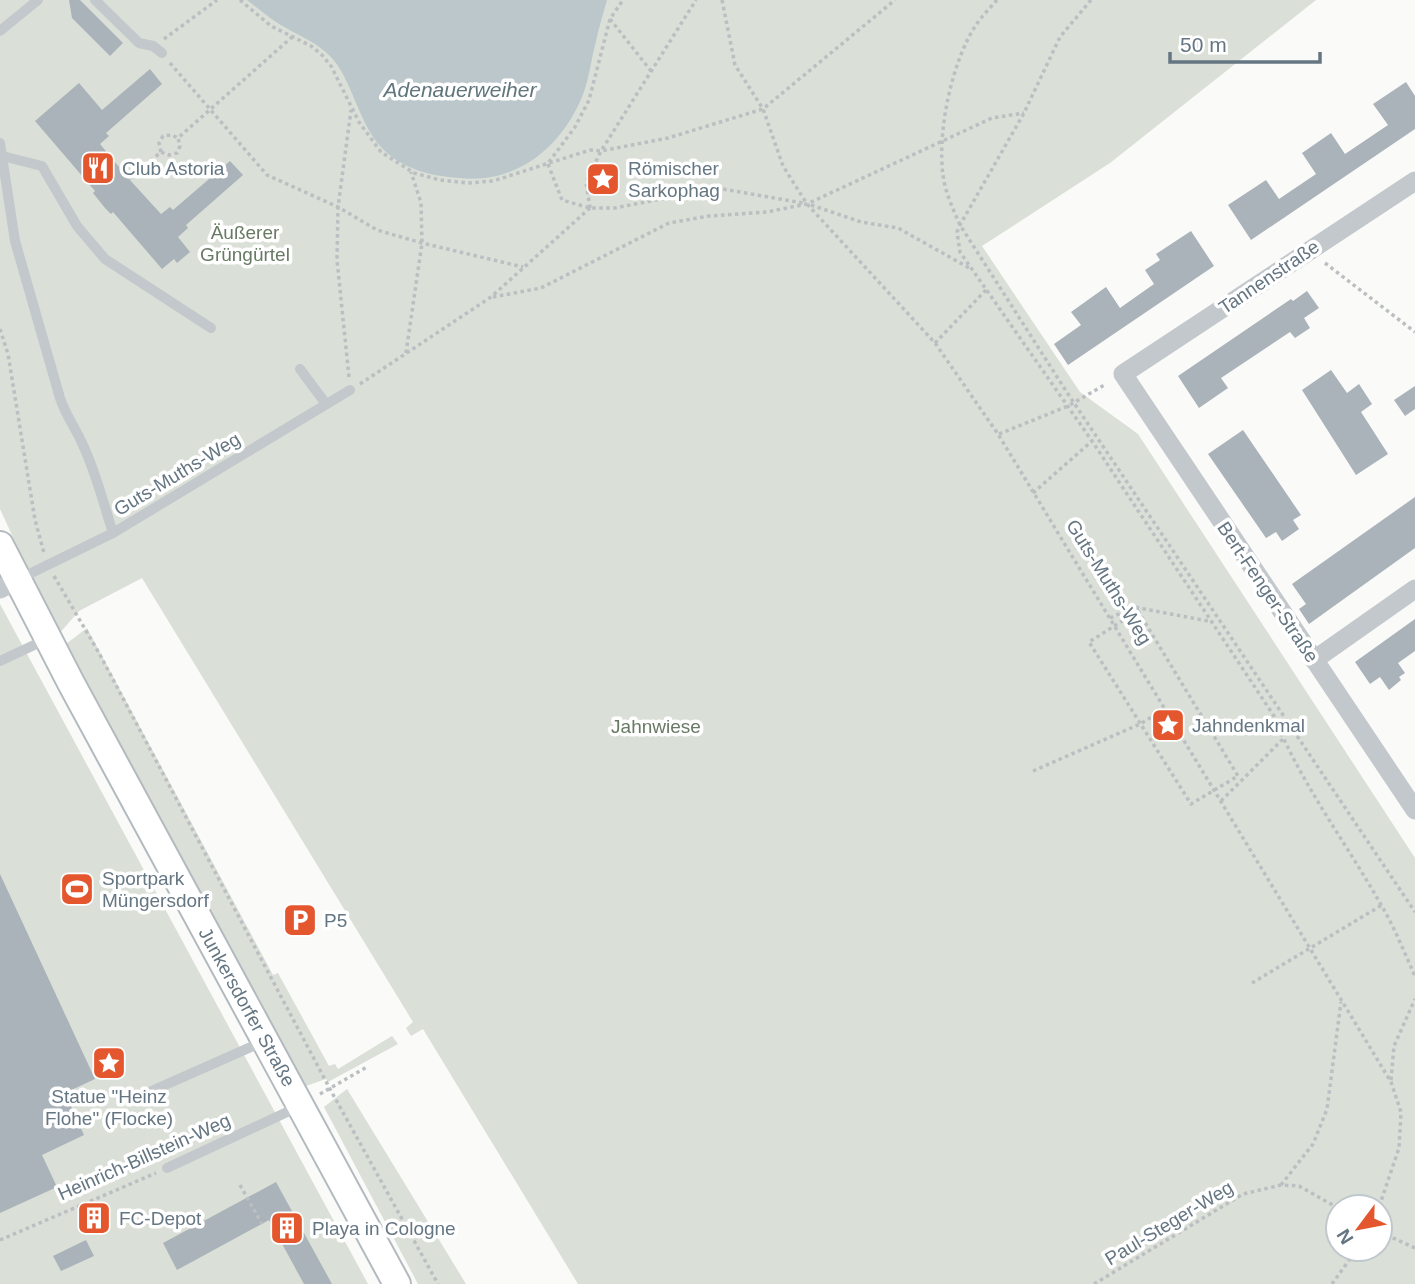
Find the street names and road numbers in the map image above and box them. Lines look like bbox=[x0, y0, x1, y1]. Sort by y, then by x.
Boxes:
street label: Tannenstraße bbox=[1215, 236, 1323, 318]
street label: Guts-Muths-Weg bbox=[110, 428, 244, 520]
street label: Guts-Muths-Weg bbox=[1062, 516, 1156, 648]
street label: Bert-Fenger-Straße bbox=[1213, 518, 1323, 666]
street label: Junkersdorfer Straße bbox=[195, 924, 299, 1090]
street label: Heinrich-Billstein-Weg bbox=[55, 1109, 233, 1205]
street label: Paul-Steger-Weg bbox=[1101, 1177, 1237, 1269]

